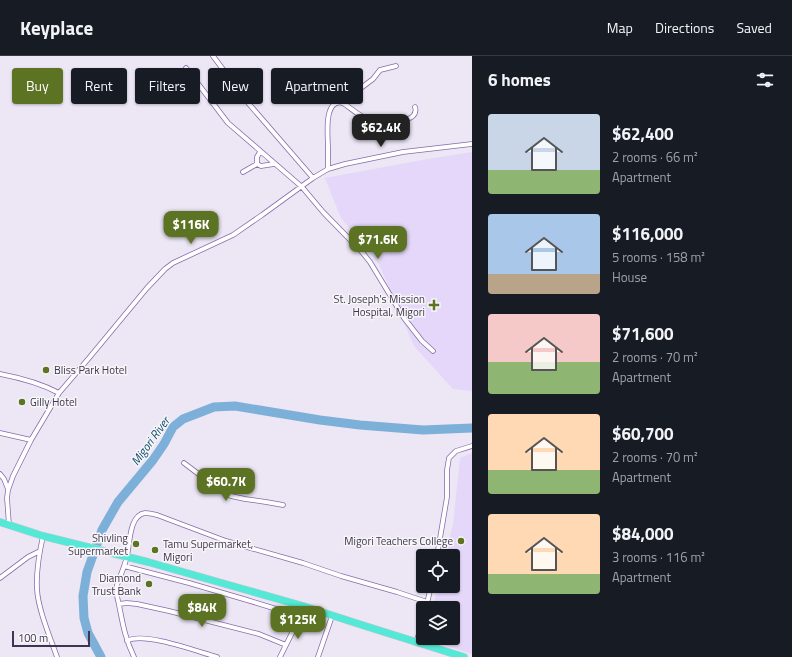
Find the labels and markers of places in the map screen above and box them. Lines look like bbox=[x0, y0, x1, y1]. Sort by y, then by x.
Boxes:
pin: $62.4K bbox=[348, 114, 414, 148]
pin: $116K bbox=[163, 211, 219, 245]
pin: $71.6K bbox=[345, 226, 411, 260]
place label: St. Joseph's Mission Hospital, Migori bbox=[334, 291, 425, 320]
marker: St. Joseph's Mission Hospital, Migori bbox=[428, 299, 440, 311]
place label: Bliss Park Hotel bbox=[54, 362, 127, 378]
marker: Bliss Park Hotel bbox=[41, 365, 51, 375]
place label: Gilly Hotel bbox=[30, 394, 77, 410]
marker: Gilly Hotel bbox=[17, 397, 27, 407]
pin: $60.7K bbox=[193, 468, 259, 502]
place label: Shivling Supermarket bbox=[68, 530, 128, 559]
place label: Migori Teachers College bbox=[344, 533, 453, 549]
place label: Tamu Supermarket, Migori bbox=[163, 536, 253, 565]
marker: Migori Teachers College bbox=[456, 536, 466, 546]
marker: Shivling Supermarket bbox=[131, 539, 141, 549]
marker: Tamu Supermarket, Migori bbox=[150, 545, 160, 555]
place label: Diamond Trust Bank bbox=[92, 570, 142, 599]
marker: Diamond Trust Bank bbox=[144, 579, 154, 589]
pin: $84K bbox=[178, 594, 226, 628]
pin: $125K bbox=[270, 606, 326, 640]

